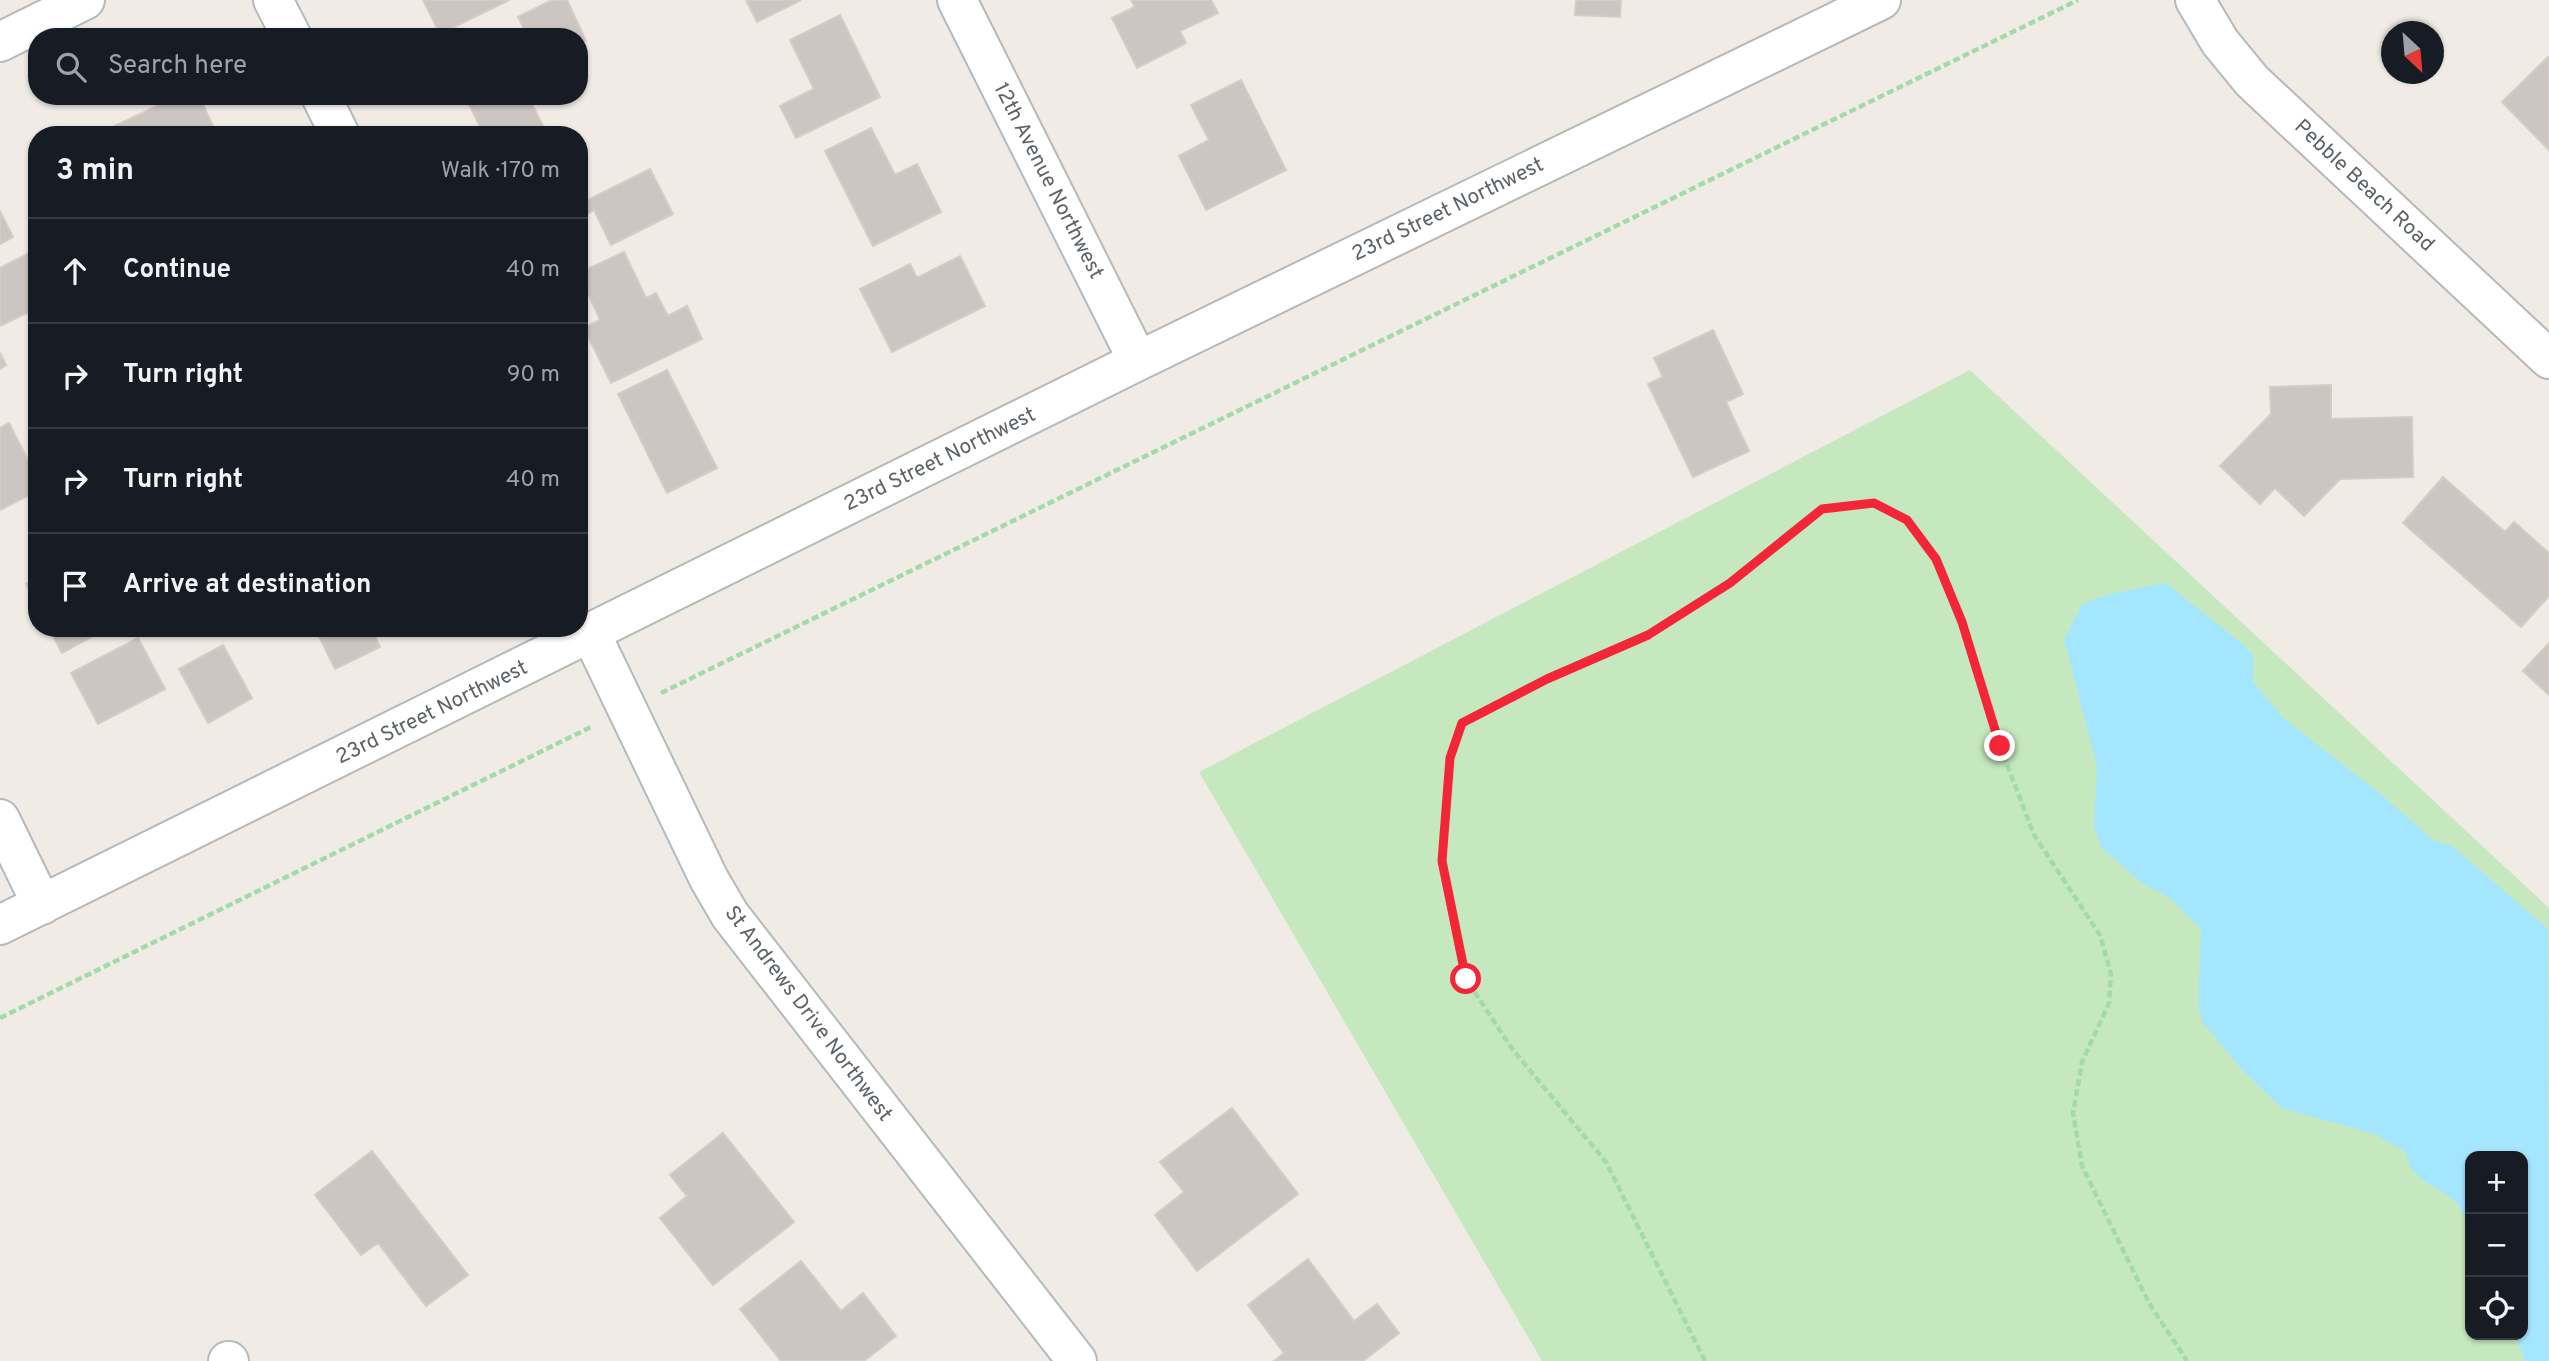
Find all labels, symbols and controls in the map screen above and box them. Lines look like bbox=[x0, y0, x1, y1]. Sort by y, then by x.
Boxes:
north arrow bbox=[2381, 21, 2444, 84]
search box bbox=[28, 28, 588, 105]
icon: search bbox=[52, 48, 90, 86]
text: Search here bbox=[108, 50, 247, 83]
street label: 12th Avenue Northwest bbox=[987, 78, 1109, 284]
street label: Pebble Beach Road bbox=[2288, 114, 2440, 258]
street label: 23rd Street Northwest bbox=[1348, 152, 1548, 268]
text: 3 min bbox=[56, 153, 134, 190]
text: Walk · 170 m bbox=[441, 157, 560, 186]
icon: ahead bbox=[56, 252, 94, 290]
text: Continue bbox=[123, 254, 231, 287]
text: 40 m bbox=[506, 256, 560, 285]
icon: right bbox=[56, 357, 94, 395]
text: Turn right bbox=[123, 359, 243, 392]
text: 90 m bbox=[507, 361, 560, 390]
street label: 23rd Street Northwest bbox=[840, 402, 1040, 518]
icon: right bbox=[56, 462, 94, 500]
text: Turn right bbox=[123, 464, 243, 497]
text: 40 m bbox=[506, 466, 560, 495]
icon: arrive bbox=[56, 567, 94, 605]
text: Arrive at destination bbox=[123, 569, 371, 602]
street label: 23rd Street Northwest bbox=[332, 655, 532, 771]
route end bbox=[1984, 730, 2015, 761]
street label: St Andrews Drive Northwest bbox=[718, 901, 898, 1127]
route start bbox=[1450, 963, 1481, 994]
map controls bbox=[2465, 1151, 2528, 1340]
button: + bbox=[2465, 1151, 2528, 1214]
button: − bbox=[2465, 1214, 2528, 1277]
button: locate bbox=[2465, 1277, 2528, 1340]

